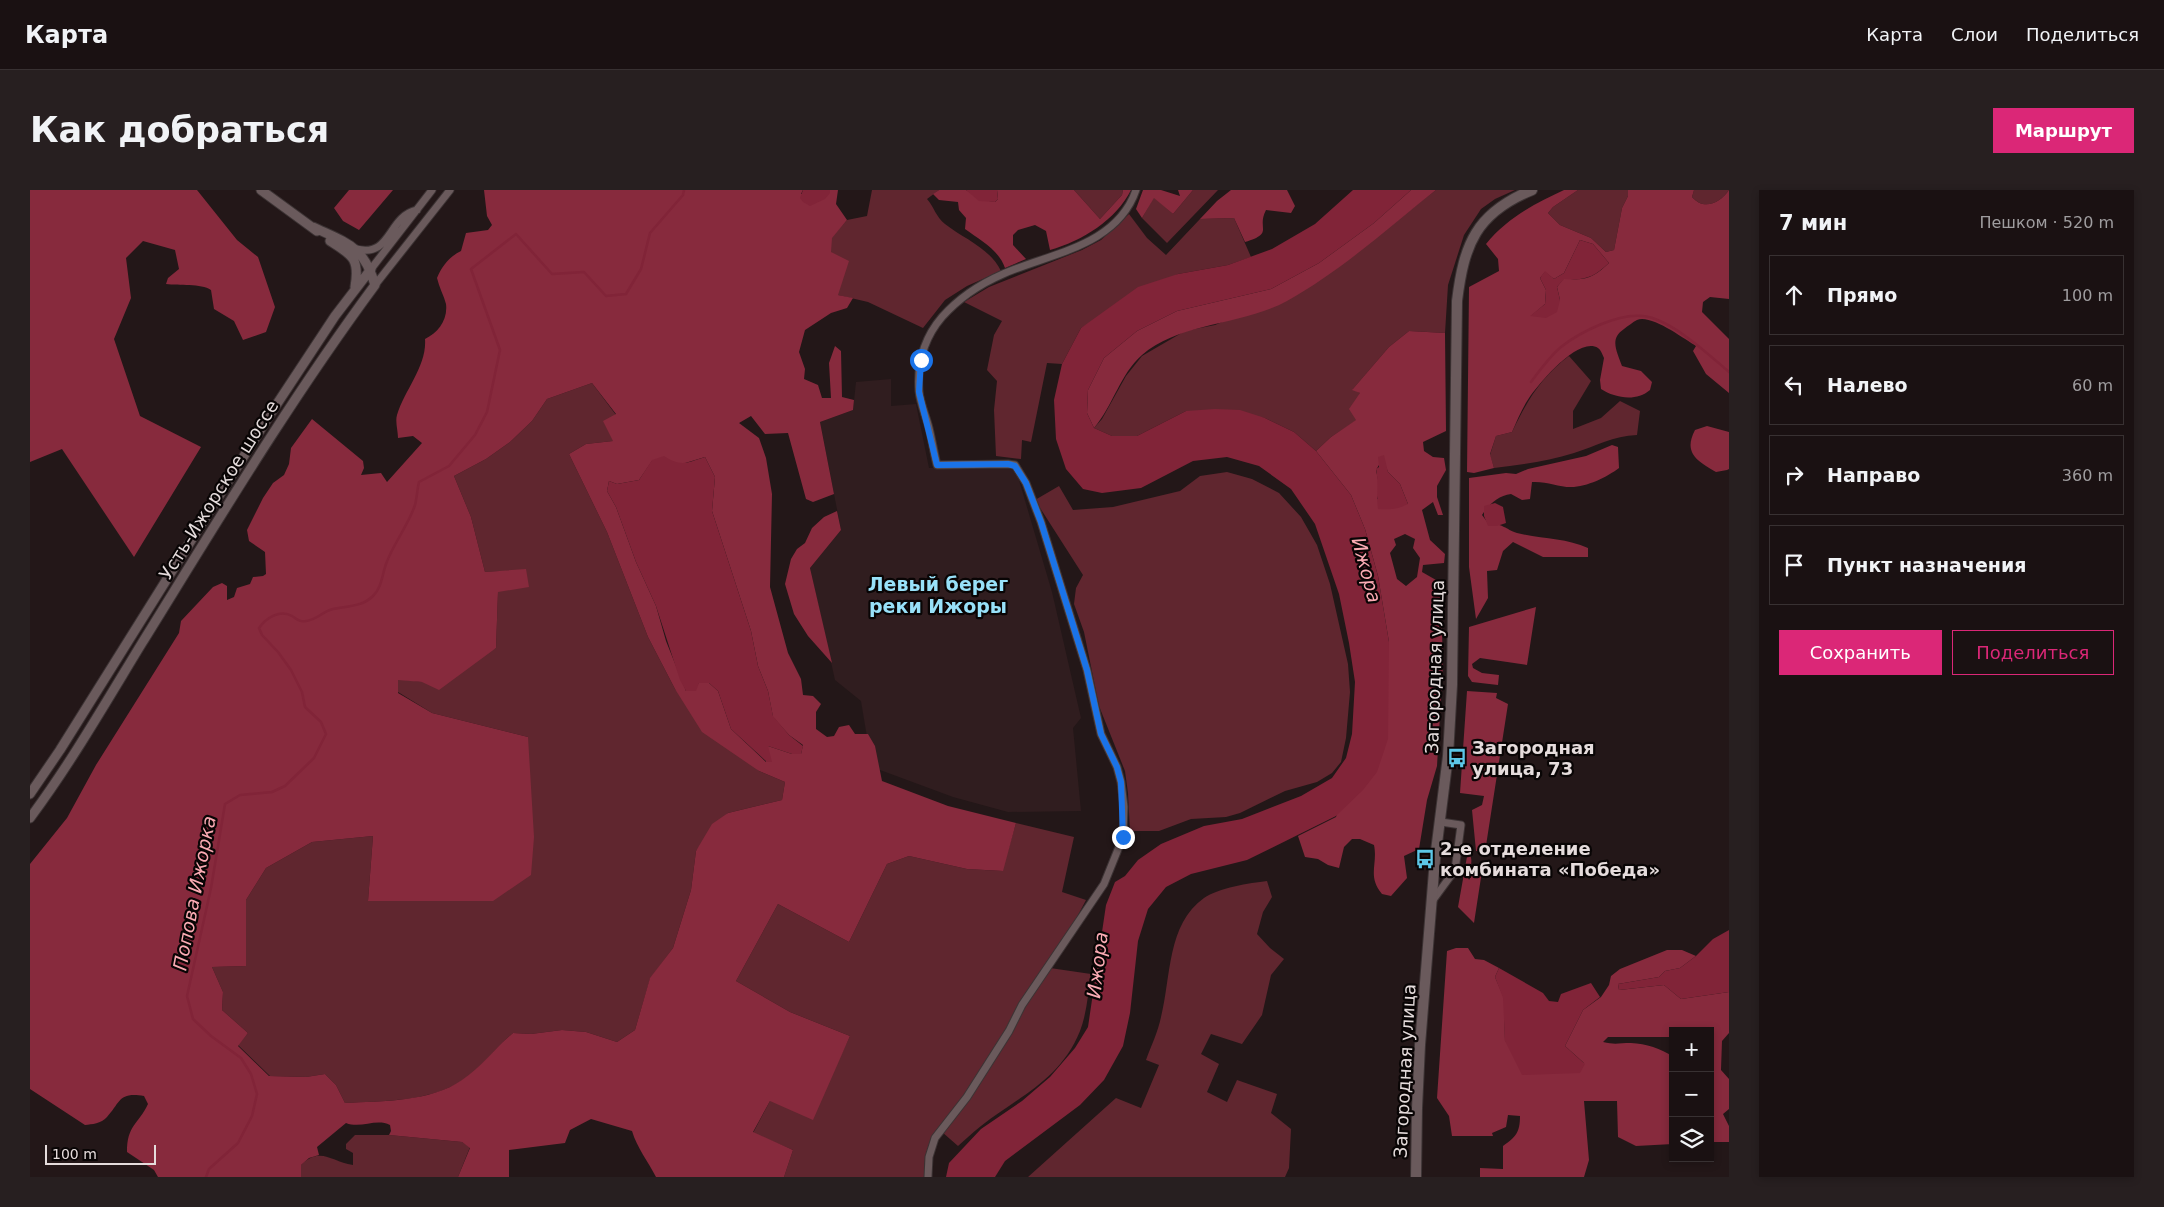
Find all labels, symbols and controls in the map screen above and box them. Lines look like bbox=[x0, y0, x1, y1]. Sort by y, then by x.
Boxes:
text: Карта bbox=[25, 21, 108, 49]
text: Карта bbox=[1866, 24, 1923, 45]
text: Слои bbox=[1951, 24, 1998, 45]
text: Поделиться bbox=[2026, 24, 2139, 45]
button: Маршрут bbox=[1993, 108, 2134, 153]
text: Как добраться bbox=[30, 110, 329, 150]
text: 7 мин bbox=[1779, 211, 1847, 235]
text: Пешком · 520 m bbox=[1979, 213, 2114, 232]
icon: ahead bbox=[1780, 281, 1808, 309]
text: Прямо bbox=[1827, 284, 1897, 306]
text: 100 m bbox=[2062, 286, 2113, 305]
route start bbox=[910, 349, 933, 372]
icon: left bbox=[1780, 371, 1808, 399]
text: Налево bbox=[1827, 374, 1908, 396]
text: 60 m bbox=[2072, 376, 2113, 395]
street label: Усть-Ижорское шоссе bbox=[155, 396, 282, 583]
icon: right bbox=[1780, 461, 1808, 489]
text: Направо bbox=[1827, 464, 1920, 486]
text: 360 m bbox=[2062, 466, 2113, 485]
water label: Ижора bbox=[1348, 535, 1386, 605]
icon: arrive bbox=[1780, 551, 1808, 579]
text: Пункт назначения bbox=[1827, 554, 2026, 576]
district label: Левый берег реки Ижоры bbox=[868, 573, 1008, 617]
street label: Загородная улица bbox=[1421, 579, 1448, 755]
button: Сохранить bbox=[1779, 630, 1942, 675]
button: Поделиться bbox=[1952, 630, 2114, 675]
place label: Загородная улица, 73 bbox=[1472, 737, 1595, 779]
bus stop icon: Загородная улица, 73 bbox=[1446, 747, 1468, 769]
water label: Попова Ижорка bbox=[168, 814, 220, 972]
route end bbox=[1112, 826, 1135, 849]
place label: 2-е отделение комбината «Победа» bbox=[1440, 838, 1660, 880]
bus stop icon: 2-е отделение комбината «Победа» bbox=[1414, 848, 1436, 870]
water label: Ижора bbox=[1082, 931, 1112, 999]
street label: Загородная улица bbox=[1389, 983, 1420, 1159]
map controls bbox=[1669, 1027, 1714, 1162]
button: + bbox=[1669, 1027, 1714, 1072]
button: − bbox=[1669, 1072, 1714, 1117]
button: layers bbox=[1669, 1117, 1714, 1162]
scale bar bbox=[45, 1142, 156, 1165]
text: 100 m bbox=[52, 1146, 97, 1162]

